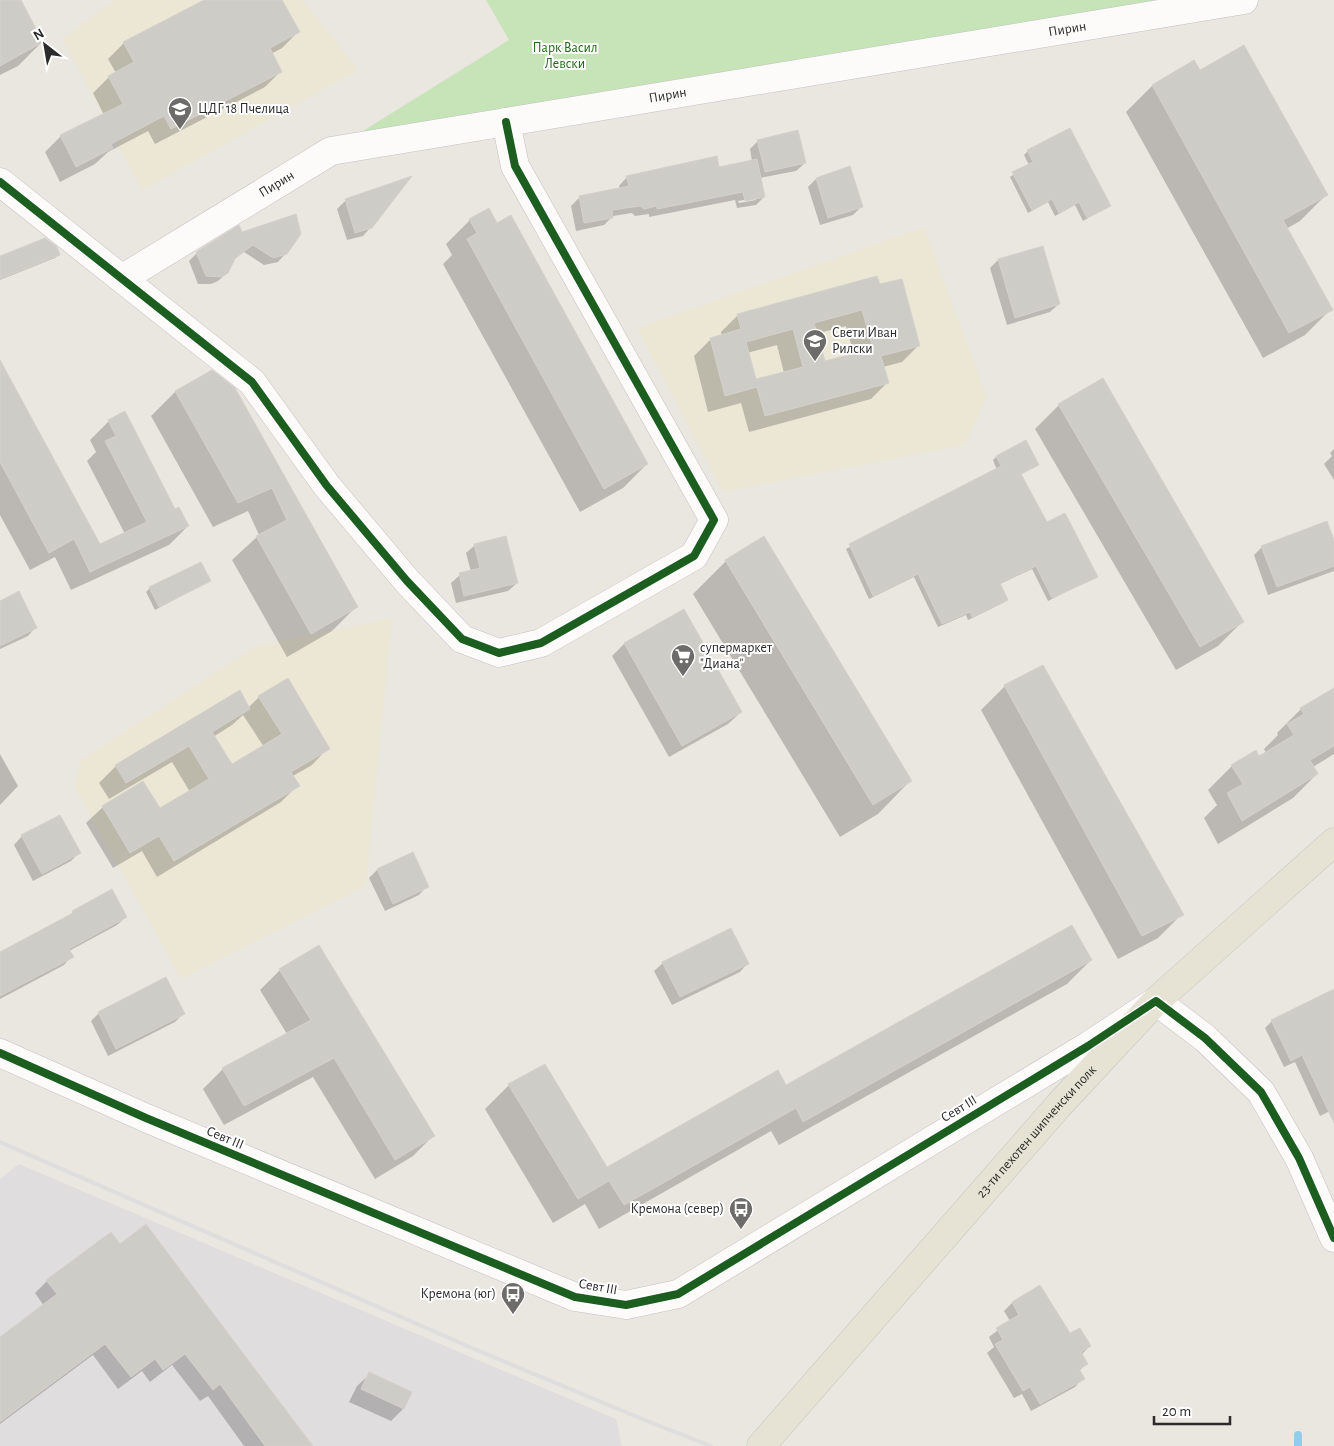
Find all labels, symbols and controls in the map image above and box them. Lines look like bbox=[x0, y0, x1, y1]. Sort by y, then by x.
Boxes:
street label: Пирин bbox=[1047, 19, 1087, 39]
north arrow bbox=[20, 20, 70, 70]
text: N bbox=[31, 26, 47, 43]
park label: Парк Васил Левски bbox=[533, 41, 597, 71]
street label: Пирин bbox=[648, 85, 688, 105]
school or university icon: ЦДГ 18 Пчелица bbox=[167, 96, 193, 130]
place label: ЦДГ 18 Пчелица bbox=[198, 102, 290, 116]
street label: Пирин bbox=[257, 168, 297, 200]
place label: Свети Иван Рилски bbox=[832, 326, 897, 356]
school or university icon: Свети Иван Рилски bbox=[802, 328, 828, 362]
place label: супермаркет "Диана" bbox=[700, 641, 773, 671]
supermarket icon: супермаркет "Диана" bbox=[670, 643, 696, 677]
street label: 23-ти пехотен шипченски полк bbox=[974, 1062, 1099, 1201]
street label: Севт III bbox=[939, 1093, 979, 1125]
street label: Севт III bbox=[204, 1124, 246, 1152]
bus stop icon: Кремона (север) bbox=[728, 1196, 754, 1230]
place label: Кремона (север) bbox=[631, 1202, 724, 1216]
street label: Севт III bbox=[578, 1277, 618, 1297]
bus stop icon: Кремона (юг) bbox=[500, 1281, 526, 1315]
place label: Кремона (юг) bbox=[421, 1287, 496, 1301]
scale bar bbox=[1154, 1394, 1230, 1426]
text: 20 m bbox=[1162, 1404, 1191, 1419]

